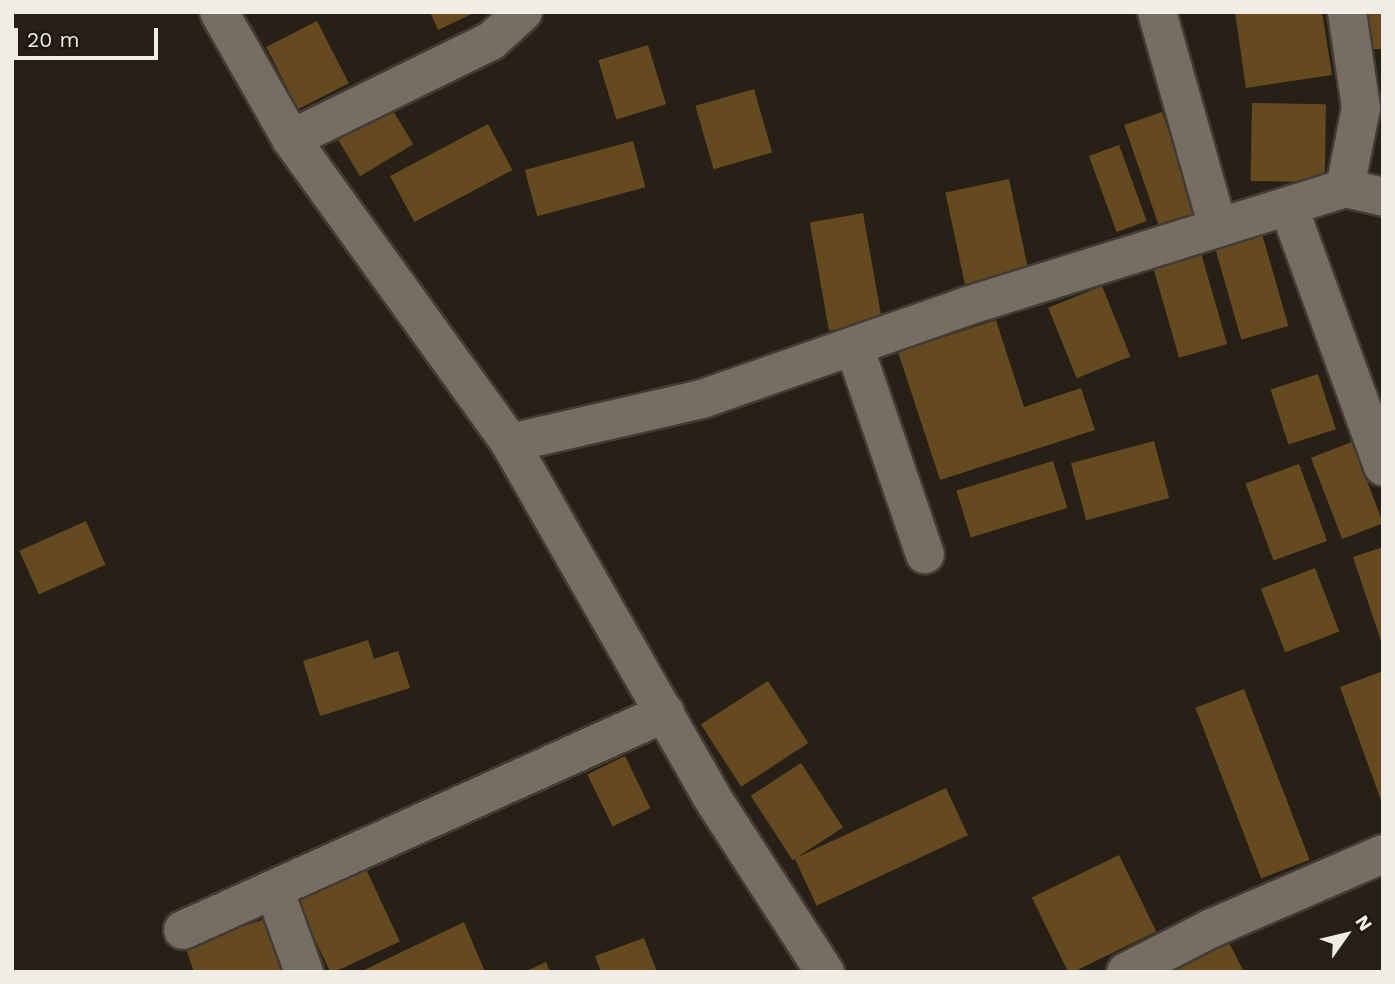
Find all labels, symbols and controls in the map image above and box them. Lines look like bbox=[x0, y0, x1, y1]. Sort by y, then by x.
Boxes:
scale bar bbox=[18, 14, 161, 58]
text: 20 m bbox=[27, 27, 79, 52]
north arrow bbox=[1311, 900, 1381, 970]
text: N bbox=[1350, 911, 1377, 935]

